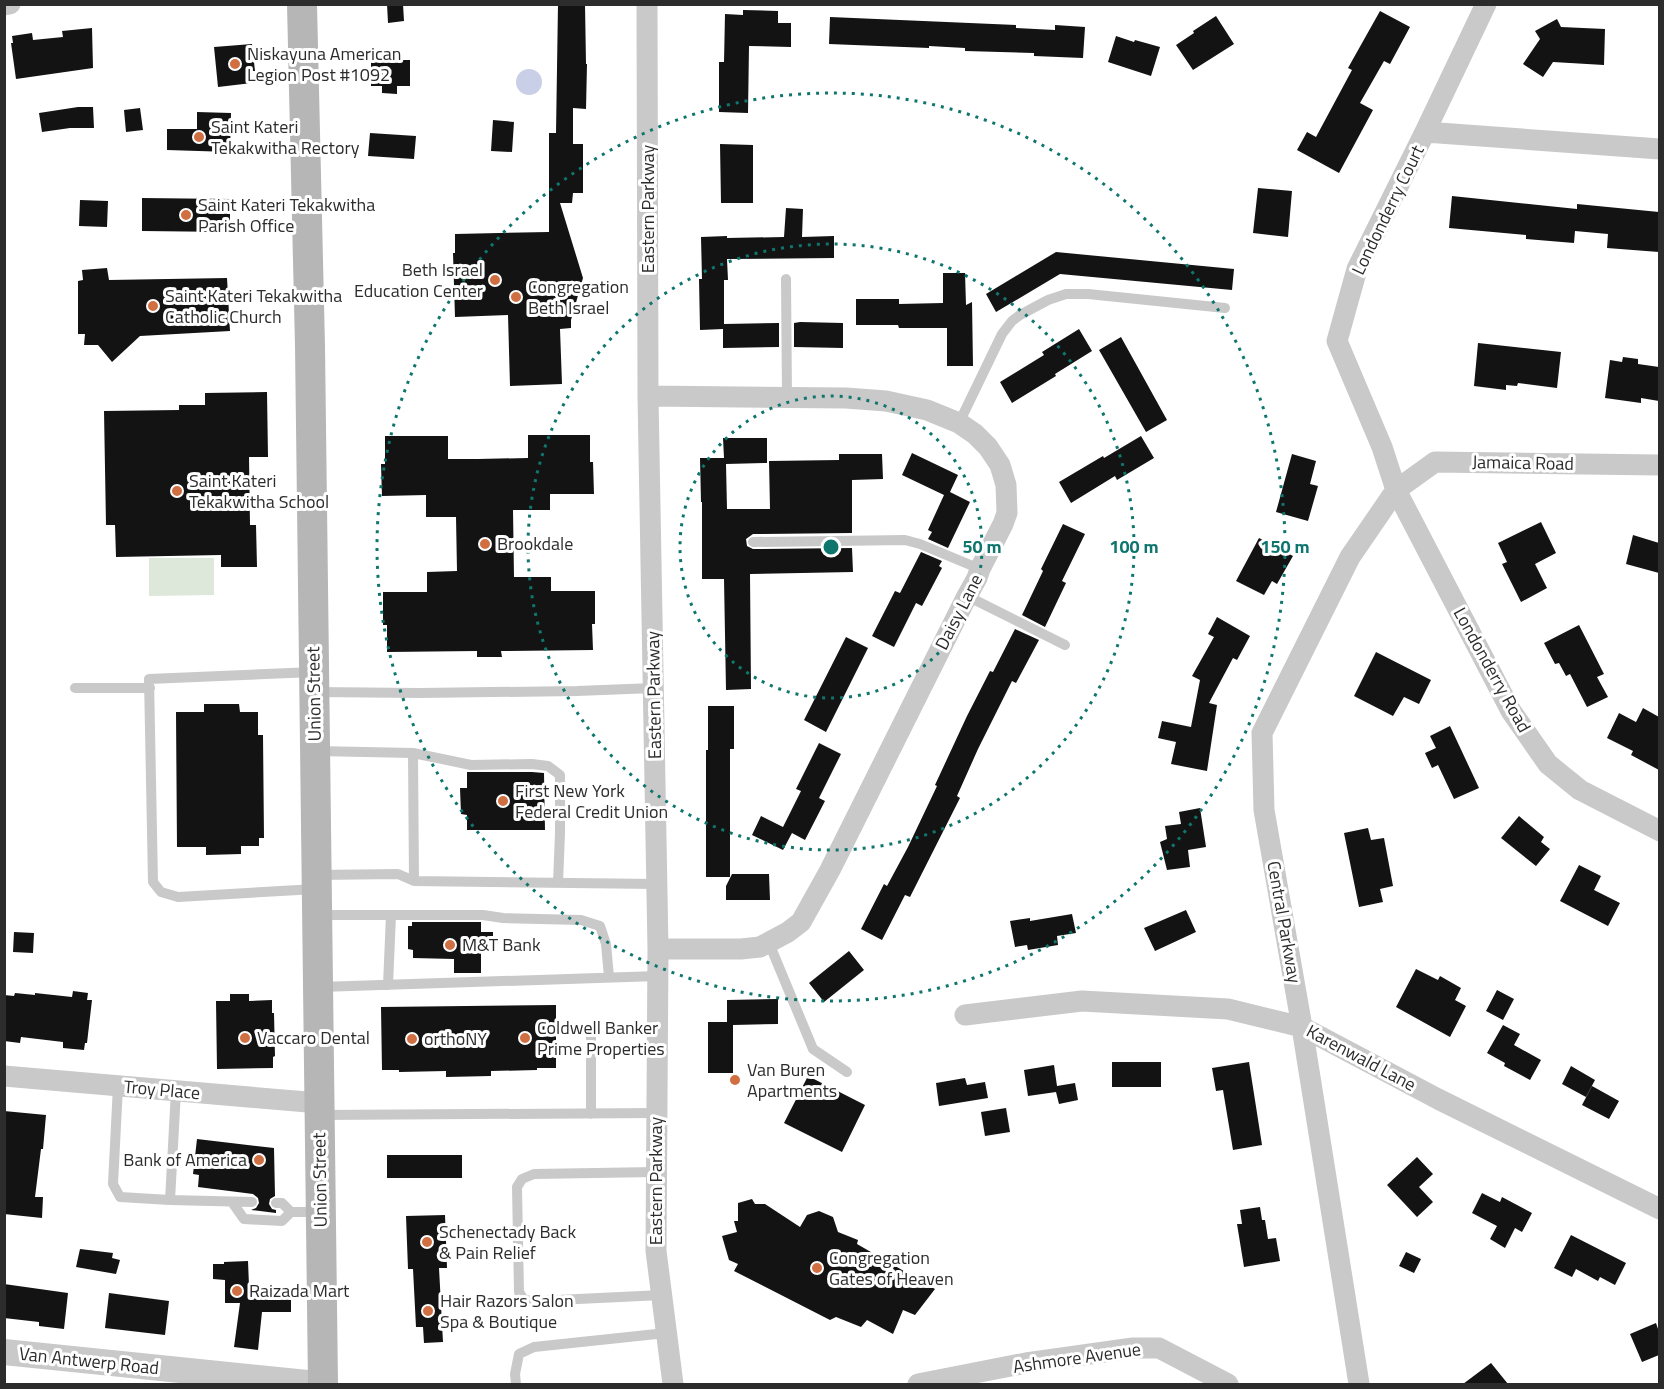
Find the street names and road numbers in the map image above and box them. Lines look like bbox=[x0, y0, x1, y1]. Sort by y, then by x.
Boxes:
street label: Londonderry Court bbox=[1344, 140, 1431, 279]
street label: Eastern Parkway bbox=[634, 145, 661, 273]
street label: Jamaica Road bbox=[1472, 448, 1574, 477]
street label: Daisy Lane bbox=[928, 569, 989, 654]
street label: Londonderry Road bbox=[1447, 602, 1538, 737]
street label: Eastern Parkway bbox=[639, 630, 668, 759]
street label: Union Street bbox=[299, 646, 328, 742]
street label: Central Parkway bbox=[1260, 859, 1309, 985]
street label: Karenwald Lane bbox=[1302, 1017, 1421, 1098]
street label: Troy Place bbox=[123, 1073, 201, 1106]
street label: Eastern Parkway bbox=[642, 1117, 669, 1245]
street label: Union Street bbox=[305, 1132, 334, 1228]
street label: Ashmore Avenue bbox=[1011, 1335, 1143, 1380]
street label: Van Antwerp Road bbox=[18, 1340, 160, 1381]

